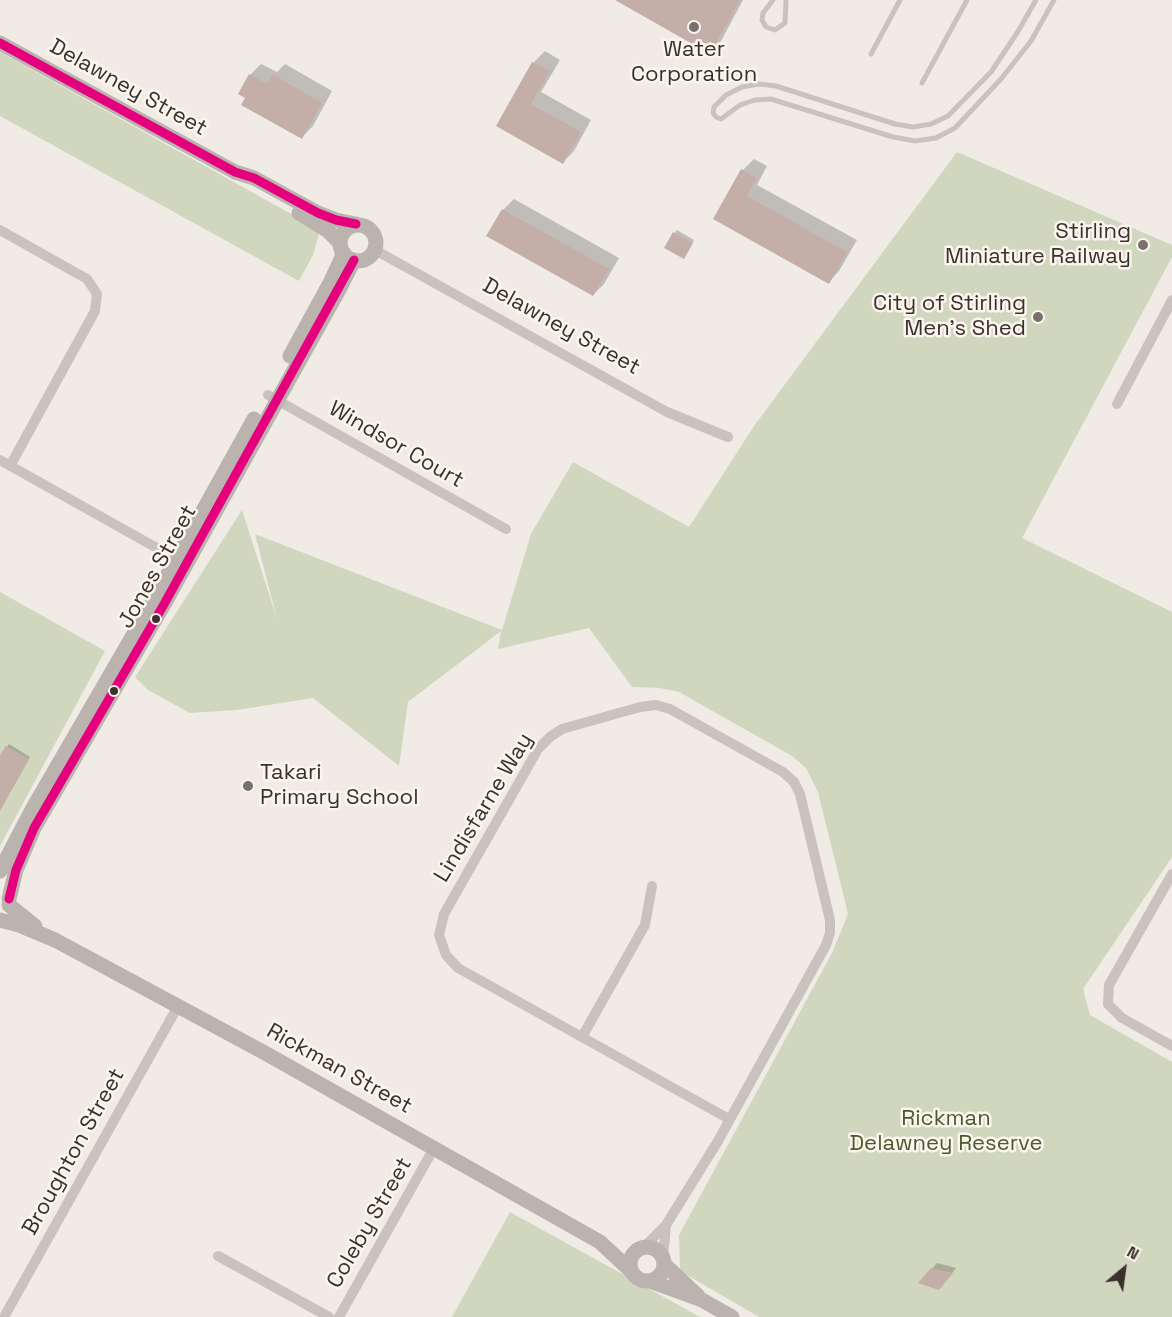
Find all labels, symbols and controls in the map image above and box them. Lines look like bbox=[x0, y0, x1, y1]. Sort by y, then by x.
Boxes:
marker: Water Corporation bbox=[687, 20, 701, 34]
street label: Delawney Street bbox=[45, 34, 211, 142]
place label: Water Corporation bbox=[631, 37, 757, 88]
place label: Stirling Miniature Railway bbox=[945, 219, 1131, 270]
marker: Stirling Miniature Railway bbox=[1136, 238, 1150, 252]
street label: Delawney Street bbox=[478, 273, 644, 381]
place label: City of Stirling Men's Shed bbox=[873, 291, 1026, 342]
marker: City of Stirling Men's Shed bbox=[1031, 310, 1045, 324]
street label: Windsor Court bbox=[324, 396, 468, 494]
street label: Jones Street bbox=[113, 501, 203, 633]
unlabelled marker bbox=[150, 613, 162, 625]
unlabelled marker bbox=[108, 685, 120, 697]
street label: Lindisfarne Way bbox=[429, 729, 539, 887]
place label: Takari Primary School bbox=[260, 760, 419, 812]
marker: Takari Primary School bbox=[241, 779, 255, 793]
street label: Rickman Street bbox=[262, 1018, 416, 1120]
street label: Broughton Street bbox=[17, 1064, 131, 1240]
park label: Rickman Delawney Reserve bbox=[850, 1106, 1042, 1158]
street label: Coleby Street bbox=[322, 1153, 418, 1293]
north arrow bbox=[1094, 1239, 1154, 1299]
text: N bbox=[1123, 1241, 1143, 1265]

